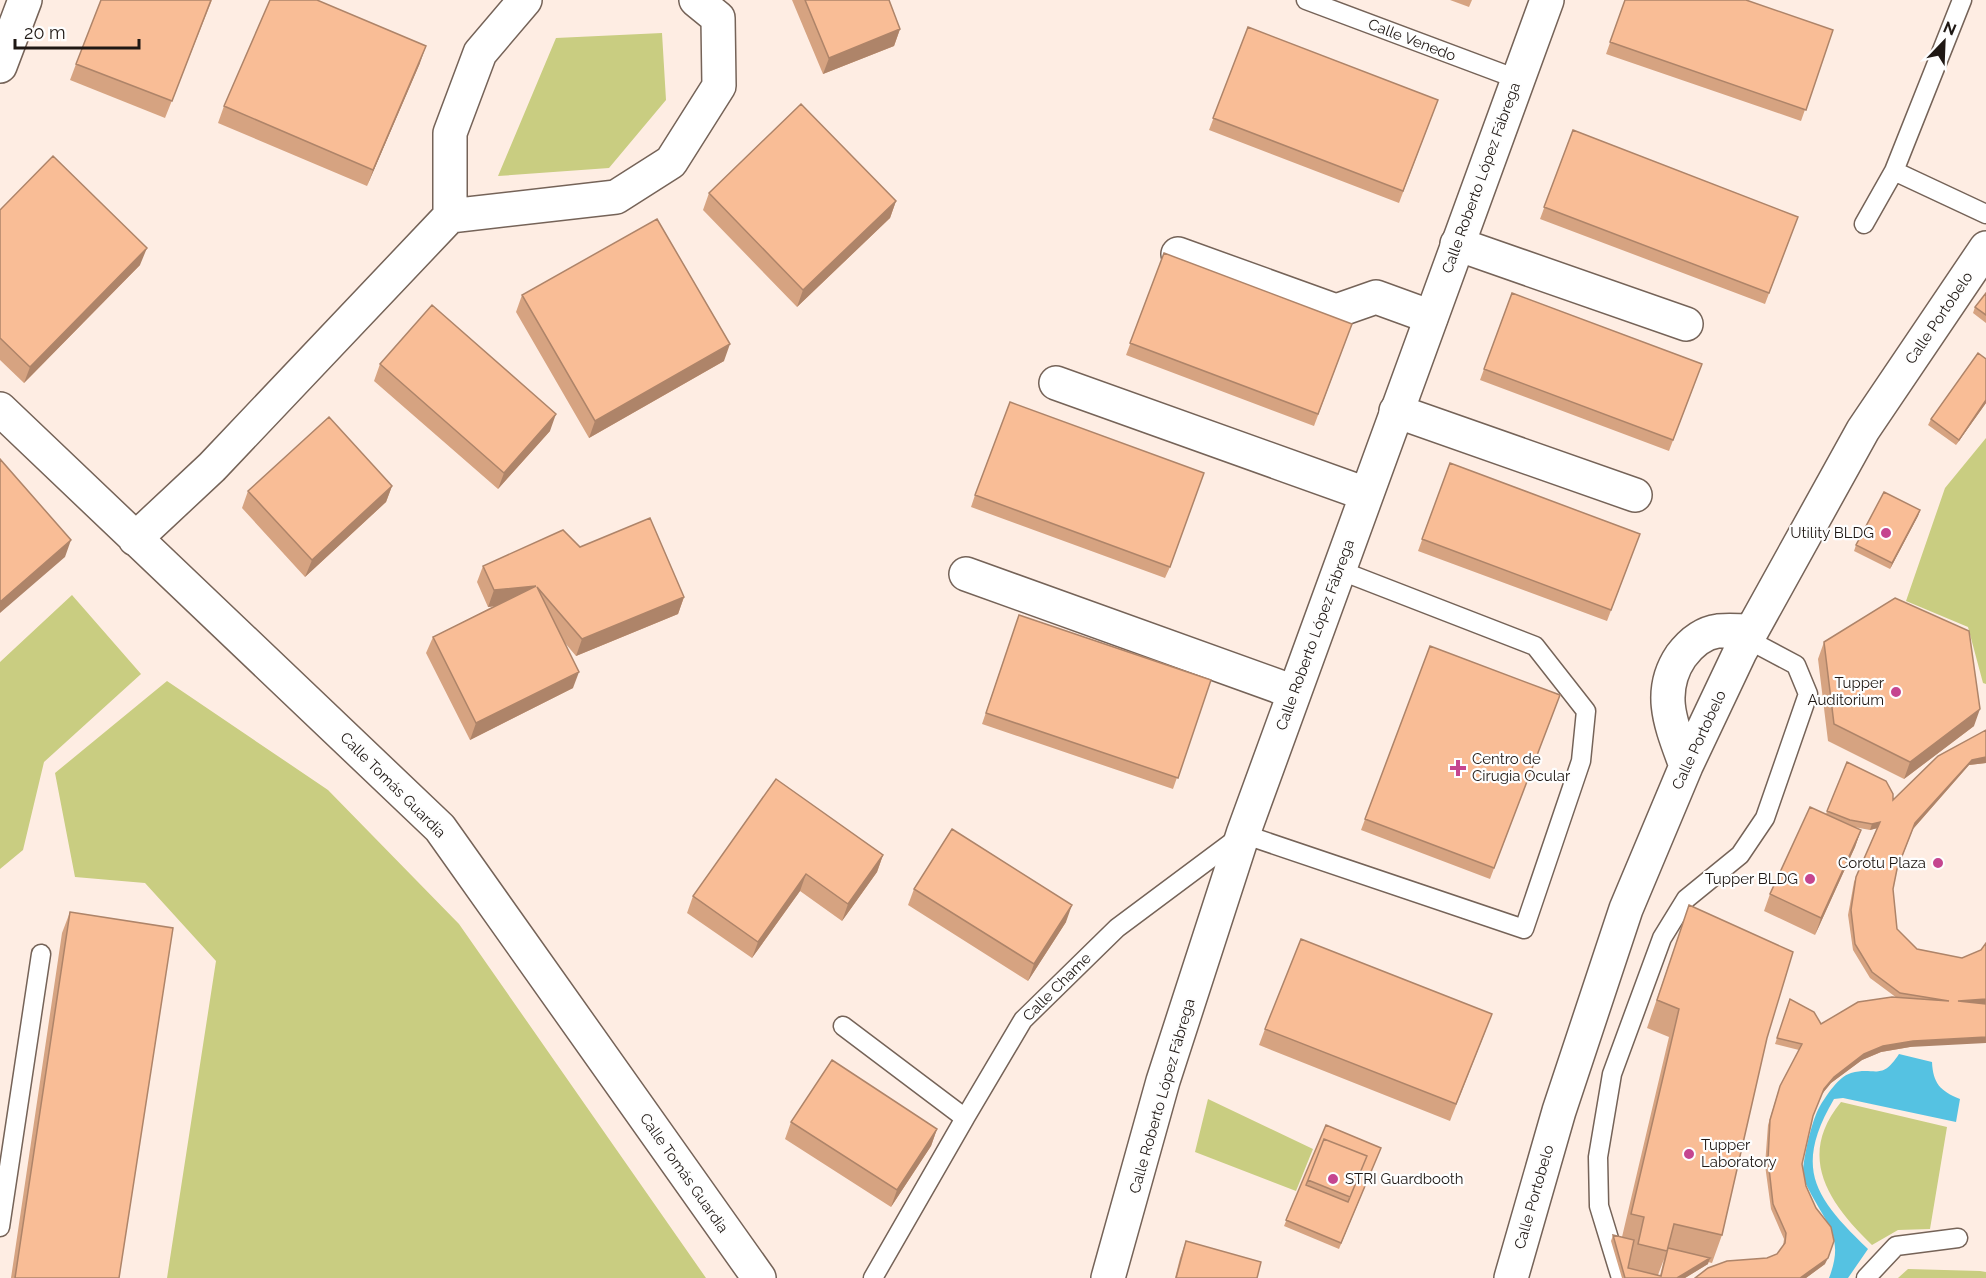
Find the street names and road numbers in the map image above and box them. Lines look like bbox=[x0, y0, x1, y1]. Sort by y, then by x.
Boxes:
street label: Calle Venedo bbox=[1366, 15, 1458, 65]
street label: Calle Roberto López Fábrega bbox=[1438, 80, 1524, 276]
street label: Calle Portobelo bbox=[1901, 268, 1977, 368]
street label: Calle Roberto López Fábrega bbox=[1272, 537, 1358, 733]
street label: Calle Portobelo bbox=[1668, 687, 1730, 793]
street label: Calle Tomás Guardia bbox=[336, 728, 450, 842]
street label: Calle Chame bbox=[1019, 949, 1095, 1025]
street label: Calle Roberto López Fábrega bbox=[1126, 996, 1198, 1196]
street label: Calle Tomás Guardia bbox=[636, 1110, 732, 1236]
street label: Calle Portobelo bbox=[1511, 1143, 1557, 1251]

